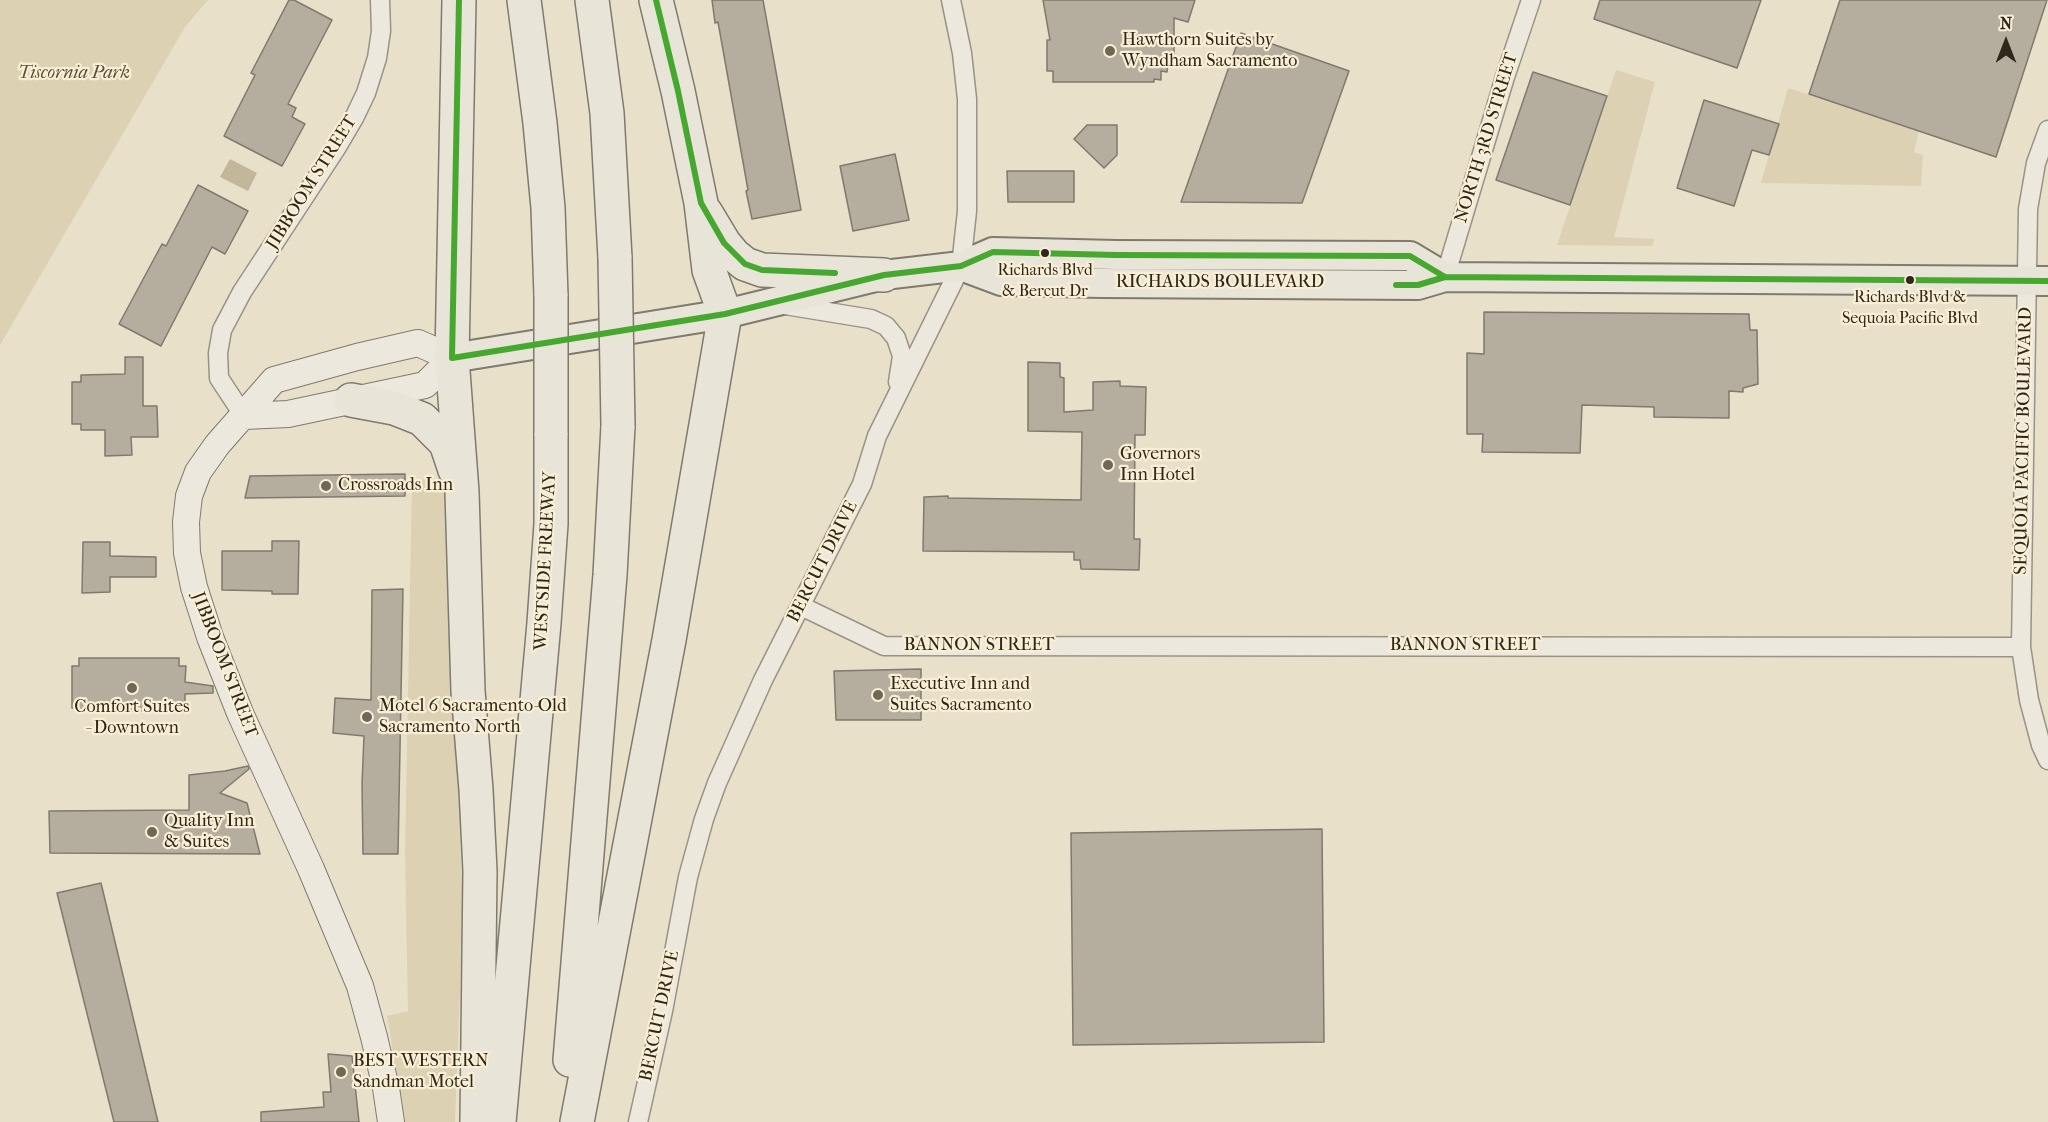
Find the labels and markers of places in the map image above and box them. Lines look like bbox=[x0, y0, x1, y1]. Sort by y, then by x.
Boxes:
place label: Hawthorn Suites by Wyndham Sacramento bbox=[1122, 30, 1297, 72]
marker: Hawthorn Suites by Wyndham Sacramento bbox=[1103, 44, 1117, 58]
marker: Richards Blvd & Bercut Dr bbox=[1039, 247, 1051, 259]
place label: Richards Blvd & Bercut Dr bbox=[997, 261, 1093, 299]
marker: Richards Blvd & Sequoia Pacific Blvd bbox=[1904, 274, 1916, 286]
place label: Richards Blvd & Sequoia Pacific Blvd bbox=[1842, 288, 1978, 326]
place label: Governors Inn Hotel bbox=[1120, 444, 1200, 486]
marker: Governors Inn Hotel bbox=[1101, 458, 1115, 472]
place label: Crossroads Inn bbox=[338, 475, 453, 497]
marker: Crossroads Inn bbox=[319, 479, 333, 493]
place label: Executive Inn and Suites Sacramento bbox=[890, 674, 1032, 716]
marker: Comfort Suites - Downtown bbox=[125, 681, 139, 695]
marker: Executive Inn and Suites Sacramento bbox=[871, 688, 885, 702]
place label: Motel 6 Sacramento-Old Sacramento North bbox=[379, 696, 567, 738]
place label: Comfort Suites - Downtown bbox=[74, 697, 190, 740]
marker: Motel 6 Sacramento-Old Sacramento North bbox=[360, 710, 374, 724]
place label: Quality Inn & Suites bbox=[164, 811, 254, 854]
marker: Quality Inn & Suites bbox=[145, 825, 159, 839]
place label: BEST WESTERN Sandman Motel bbox=[353, 1051, 489, 1094]
marker: BEST WESTERN Sandman Motel bbox=[334, 1065, 348, 1079]

